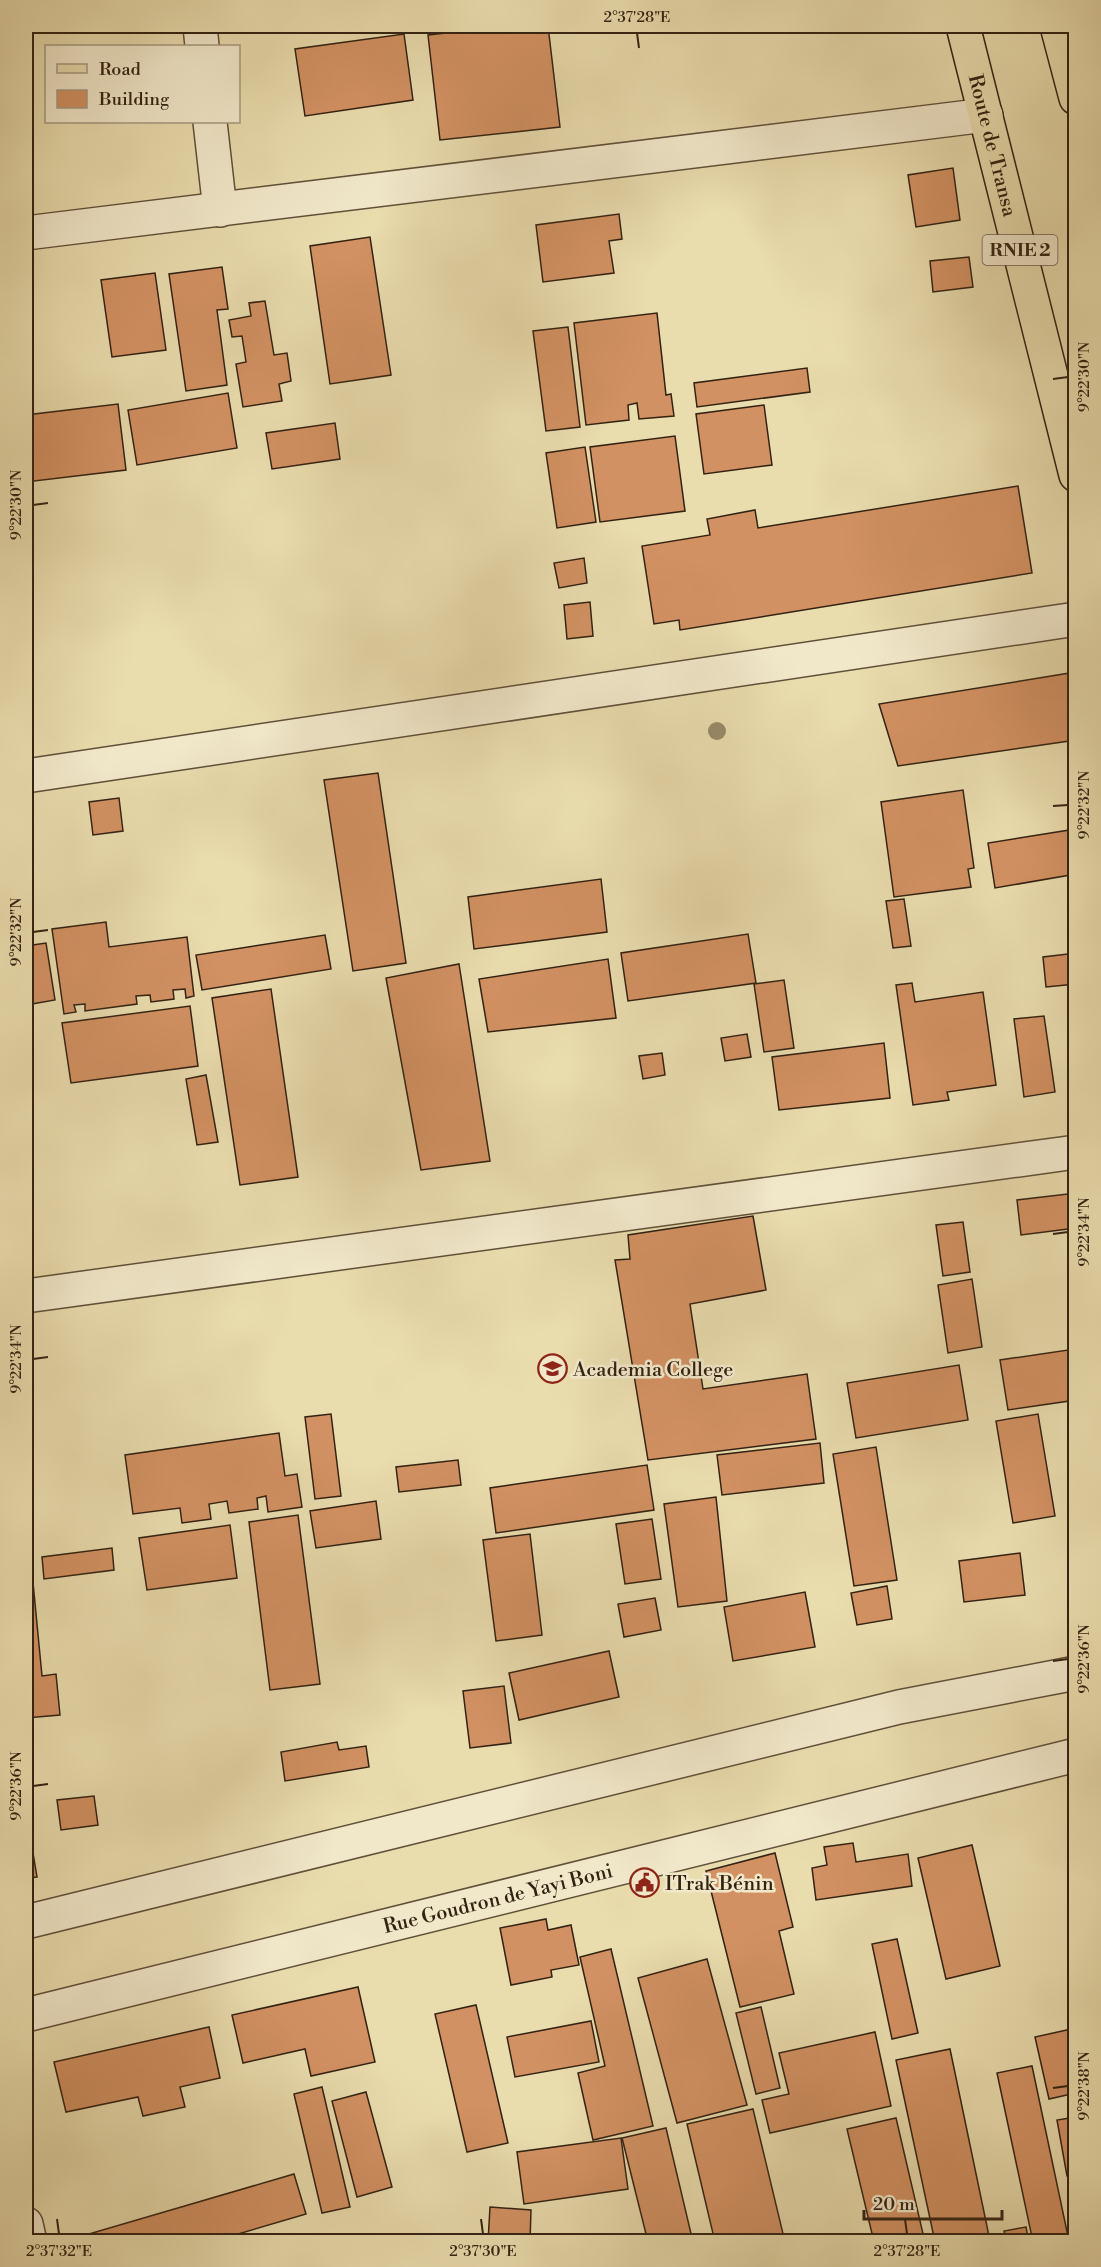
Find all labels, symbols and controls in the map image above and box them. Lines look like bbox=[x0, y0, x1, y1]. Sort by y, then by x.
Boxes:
text: 2°37'28"E bbox=[604, 8, 670, 27]
legend bbox=[45, 45, 240, 123]
text: Road bbox=[99, 58, 142, 81]
street label: Route de Transa bbox=[962, 72, 1022, 220]
text: Building bbox=[98, 88, 170, 111]
road number: RNIE 2 bbox=[982, 235, 1058, 265]
text: 9°22'30"N bbox=[1075, 342, 1094, 412]
text: 9°22'30"N bbox=[7, 470, 26, 540]
text: 9°22'32"N bbox=[1075, 771, 1094, 839]
text: 9°22'32"N bbox=[7, 898, 26, 966]
text: 9°22'34"N bbox=[1075, 1197, 1094, 1267]
text: 9°22'34"N bbox=[7, 1324, 26, 1394]
school or university icon: Academia College bbox=[536, 1353, 568, 1385]
place label: Academia College bbox=[572, 1358, 733, 1383]
text: 9°22'36"N bbox=[1075, 1624, 1094, 1694]
text: 9°22'36"N bbox=[7, 1751, 26, 1821]
street label: Rue Goudron de Yayi Boni bbox=[381, 1859, 616, 1940]
public building icon: ITrak Bénin bbox=[628, 1867, 660, 1899]
place label: ITrak Bénin bbox=[665, 1872, 774, 1897]
text: 9°22'38"N bbox=[1075, 2051, 1094, 2121]
scale bar bbox=[864, 2183, 1002, 2221]
text: 20 m bbox=[873, 2193, 915, 2216]
text: 2°37'32"E bbox=[26, 2242, 92, 2261]
text: 2°37'30"E bbox=[449, 2242, 517, 2261]
text: 2°37'28"E bbox=[874, 2242, 940, 2261]

